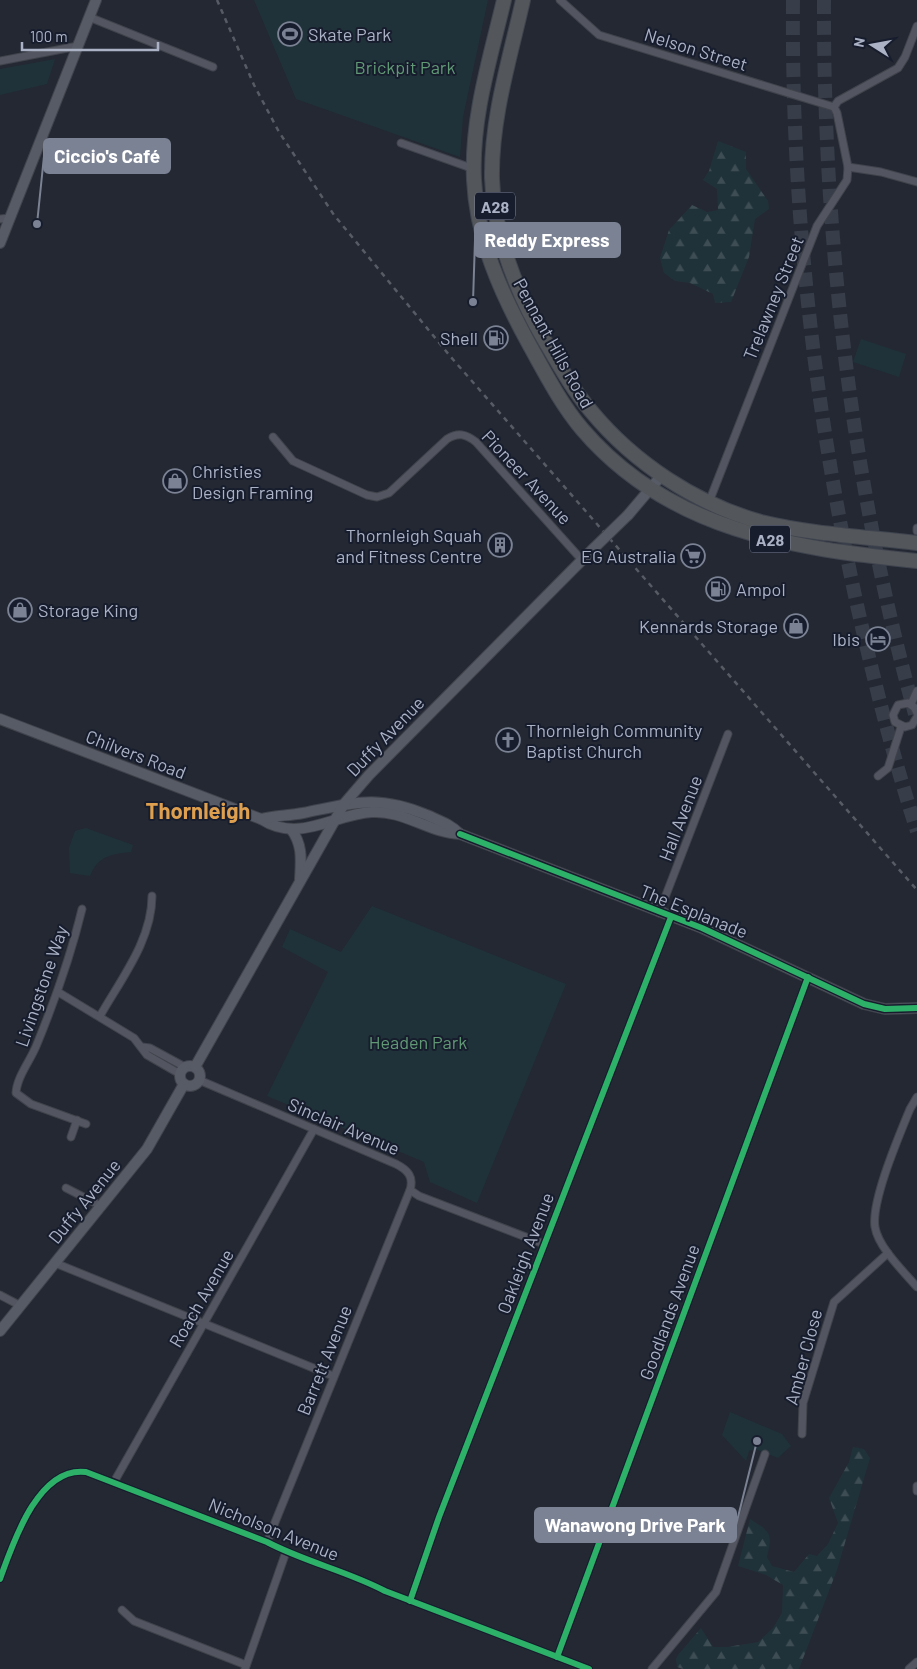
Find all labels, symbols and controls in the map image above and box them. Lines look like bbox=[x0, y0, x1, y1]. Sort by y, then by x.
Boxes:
scale bar bbox=[22, 20, 159, 52]
north arrow bbox=[847, 20, 897, 70]
sports icon: Skate Park bbox=[277, 21, 303, 47]
place label: Skate Park bbox=[308, 23, 391, 45]
street label: Nelson Street bbox=[642, 23, 750, 75]
text: 100 m bbox=[30, 27, 68, 45]
text: N bbox=[850, 36, 868, 49]
park label: Brickpit Park bbox=[355, 56, 455, 78]
callout: Ciccio's Café bbox=[44, 139, 170, 173]
text: Ciccio's Café bbox=[54, 144, 160, 167]
road number: A28 bbox=[475, 192, 515, 220]
callout: Reddy Express bbox=[475, 223, 620, 257]
text: Reddy Express bbox=[484, 228, 610, 251]
street label: Trelawney Street bbox=[738, 233, 808, 363]
street label: Pennant Hills Road bbox=[509, 274, 599, 412]
fuel station icon: Shell bbox=[483, 325, 509, 351]
place label: Shell bbox=[440, 327, 478, 349]
street label: Pioneer Avenue bbox=[478, 425, 576, 529]
place label: Christies Design Framing bbox=[192, 460, 313, 503]
shop icon: Christies Design Framing bbox=[162, 468, 188, 494]
place label: Thornleigh Squah and Fitness Centre bbox=[336, 524, 482, 567]
road number: A28 bbox=[750, 526, 790, 552]
building icon: Thornleigh Squah and Fitness Centre bbox=[487, 532, 513, 558]
supermarket icon: EG Australia bbox=[680, 543, 706, 569]
place label: EG Australia bbox=[581, 545, 676, 567]
fuel station icon: Ampol bbox=[705, 576, 731, 602]
place label: Ampol bbox=[736, 578, 786, 600]
shop icon: Storage King bbox=[7, 597, 33, 623]
place label: Storage King bbox=[38, 599, 138, 621]
shop icon: Kennards Storage bbox=[783, 613, 809, 639]
place label: Kennards Storage bbox=[639, 615, 778, 637]
hotel icon: Ibis bbox=[865, 626, 891, 652]
place label: Ibis bbox=[832, 628, 860, 650]
street label: Duffy Avenue bbox=[342, 692, 428, 780]
place label: Thornleigh Community Baptist Church bbox=[526, 719, 702, 762]
street label: Chilvers Road bbox=[83, 725, 189, 783]
church icon: Thornleigh Community Baptist Church bbox=[495, 727, 521, 753]
street label: Hall Avenue bbox=[654, 772, 706, 864]
district label: Thornleigh bbox=[146, 797, 250, 823]
street label: The Esplanade bbox=[637, 879, 751, 943]
street label: Livingstone Way bbox=[10, 922, 72, 1050]
park label: Headen Park bbox=[369, 1031, 467, 1053]
street label: Sinclair Avenue bbox=[285, 1093, 403, 1159]
street label: Duffy Avenue bbox=[43, 1154, 125, 1248]
street label: Oakleigh Avenue bbox=[492, 1189, 558, 1317]
street label: Goodlands Avenue bbox=[634, 1241, 704, 1383]
street label: Roach Avenue bbox=[164, 1245, 238, 1351]
street label: Barrett Avenue bbox=[292, 1302, 356, 1418]
street label: Amber Close bbox=[780, 1307, 826, 1407]
street label: Nicholson Avenue bbox=[206, 1493, 342, 1565]
callout: Wanawong Drive Park bbox=[535, 1508, 736, 1542]
text: Wanawong Drive Park bbox=[544, 1513, 726, 1536]

